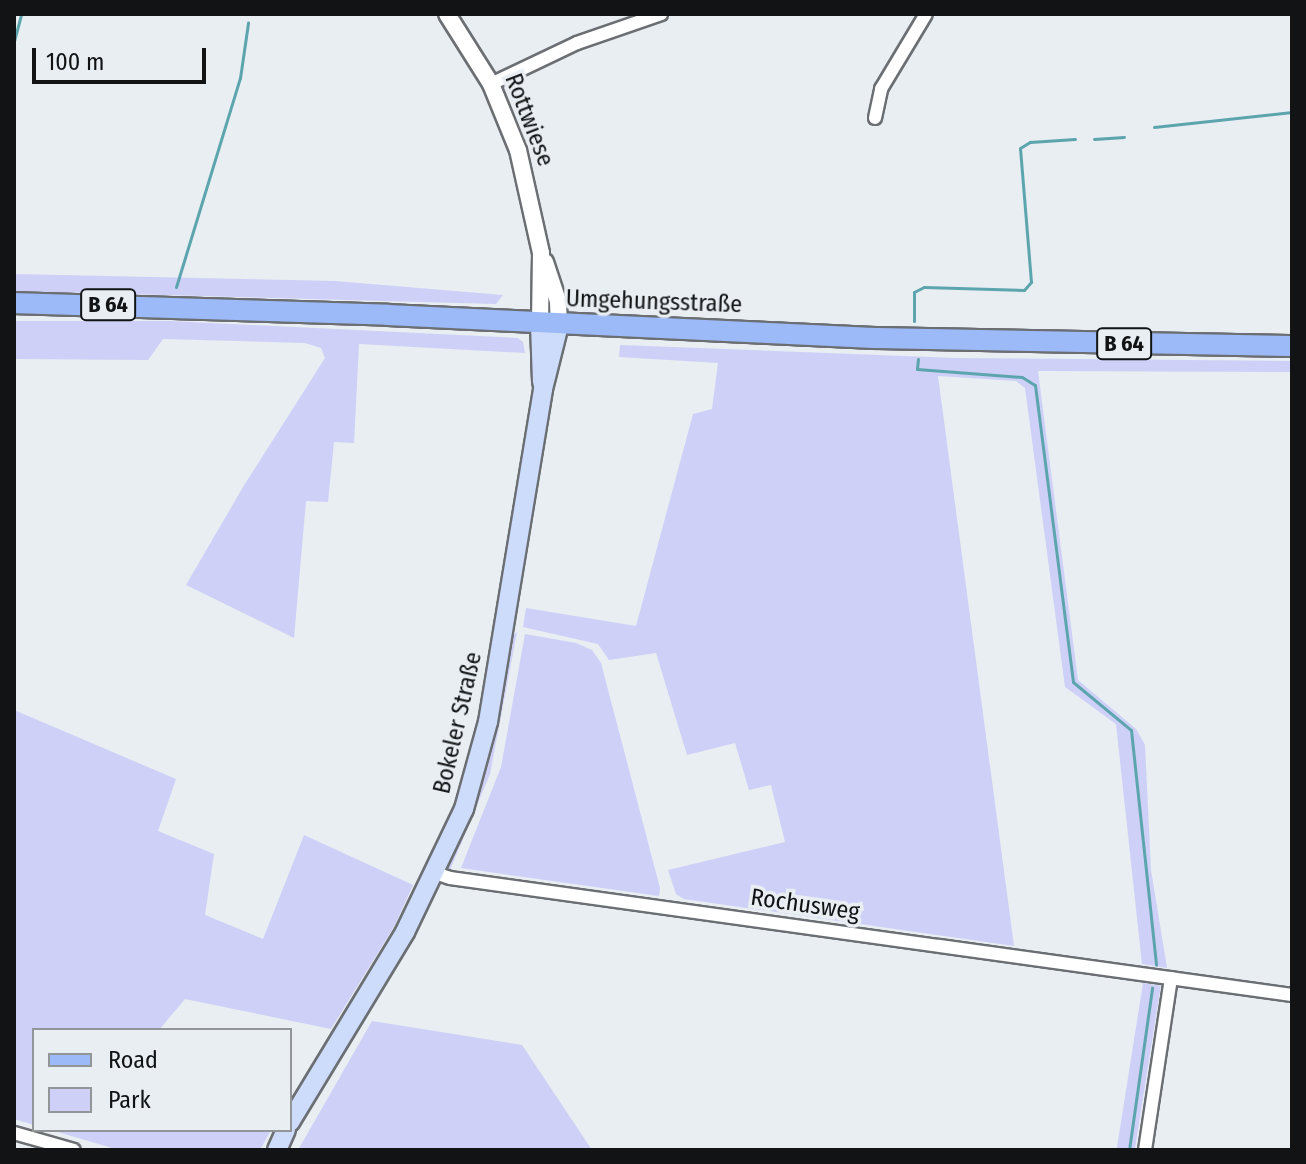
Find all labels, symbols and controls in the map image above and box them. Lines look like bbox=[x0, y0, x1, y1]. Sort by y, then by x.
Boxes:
scale bar bbox=[36, 32, 210, 82]
text: 100 m bbox=[46, 48, 104, 76]
street label: Rottwiese bbox=[498, 70, 560, 170]
street label: Umgehungsstraße bbox=[565, 285, 743, 319]
road number: B 64 bbox=[80, 287, 136, 323]
road number: B 64 bbox=[1096, 326, 1152, 362]
street label: Bokeler Straße bbox=[428, 649, 488, 797]
street label: Rochusweg bbox=[749, 883, 861, 927]
legend bbox=[32, 1028, 292, 1132]
text: Road bbox=[108, 1046, 158, 1074]
text: Park bbox=[108, 1086, 151, 1114]

